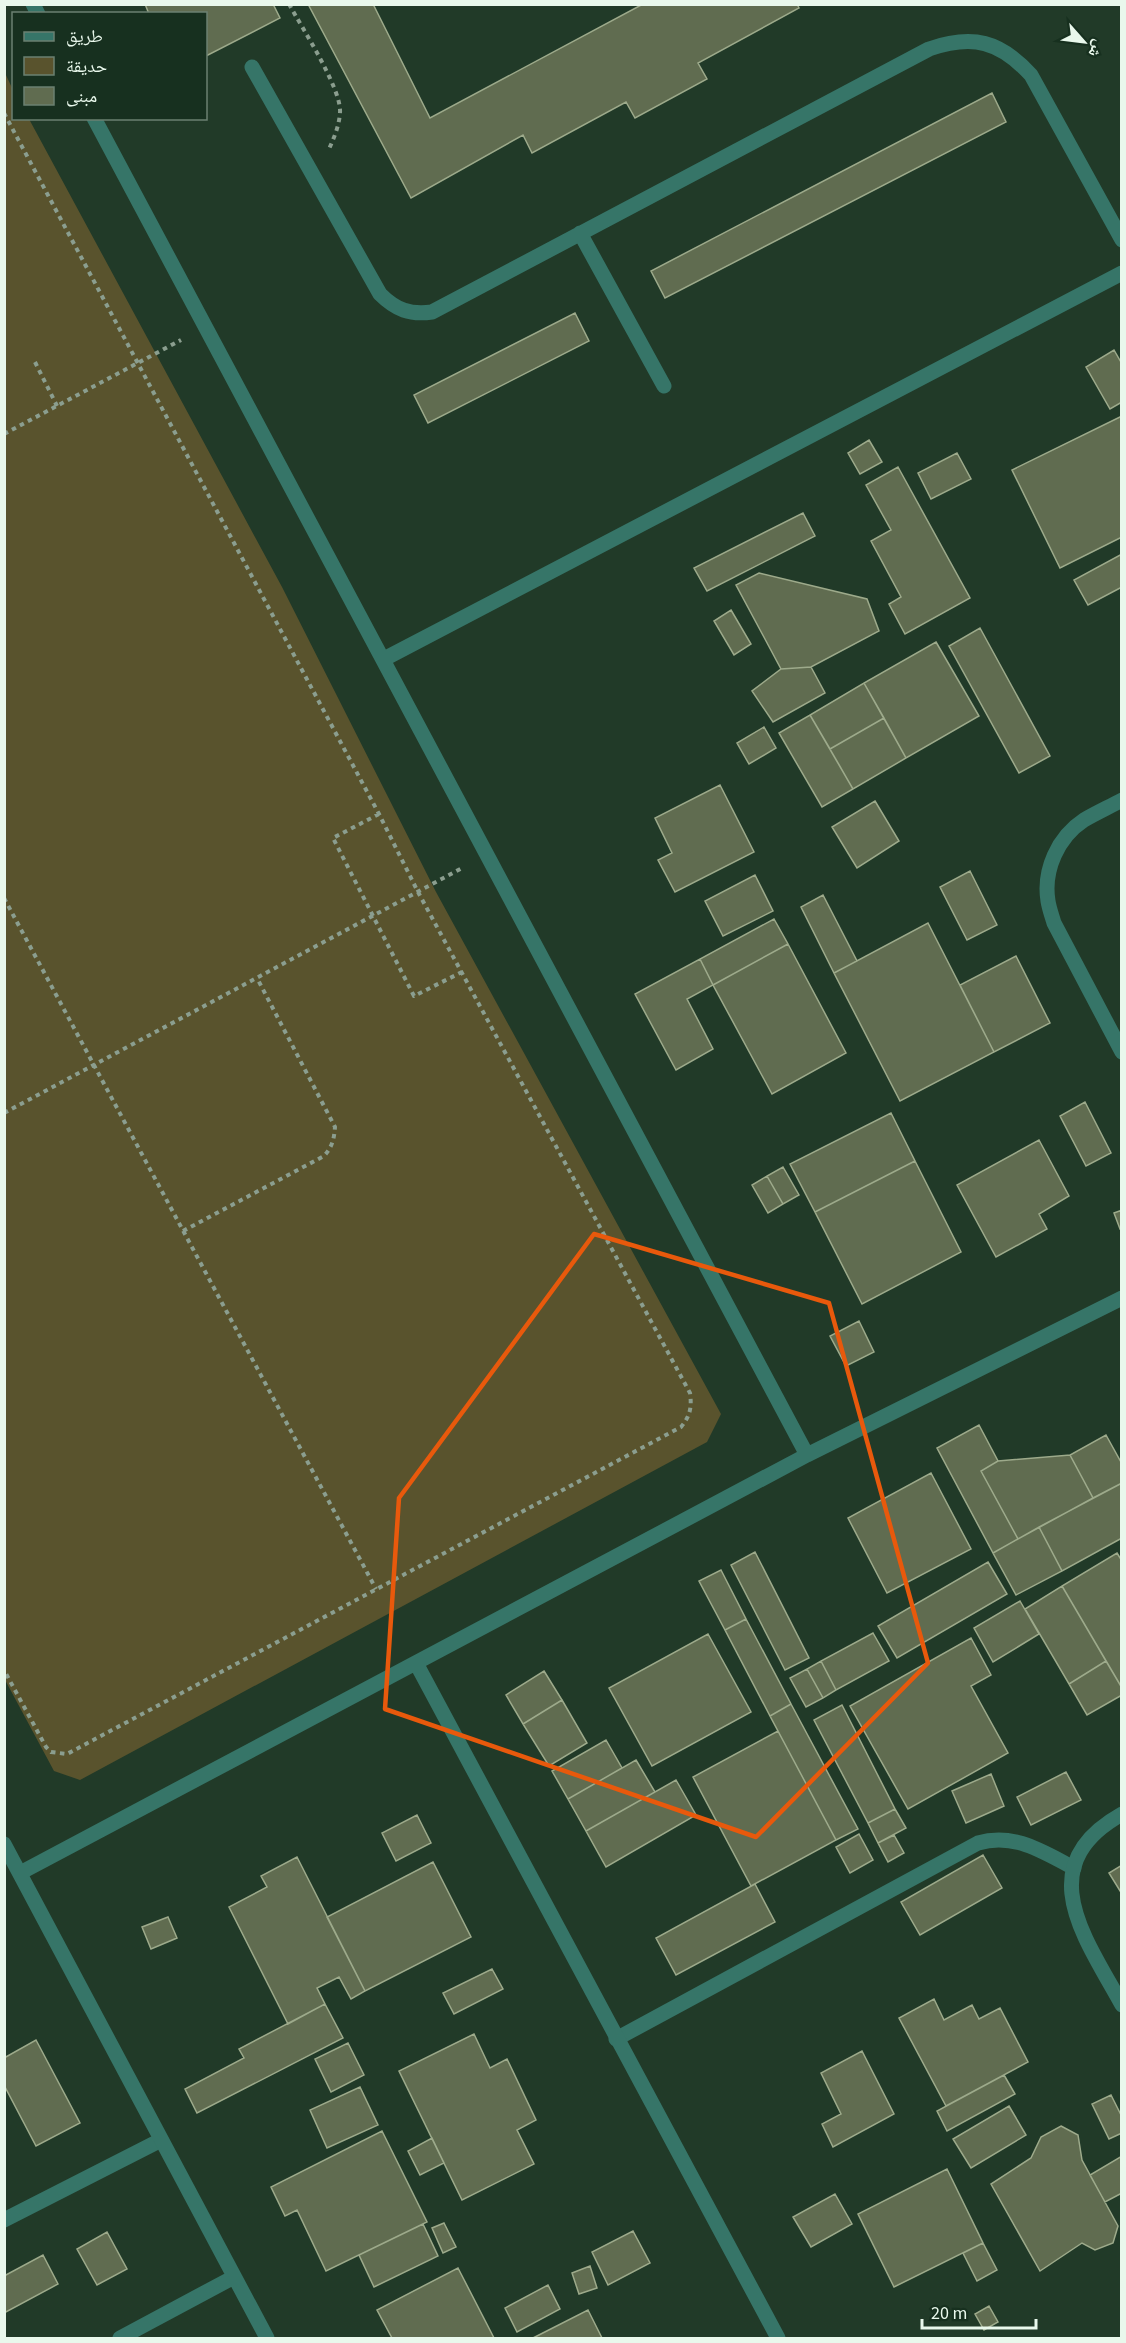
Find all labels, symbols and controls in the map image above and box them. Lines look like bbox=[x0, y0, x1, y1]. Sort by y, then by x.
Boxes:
legend bbox=[12, 12, 207, 120]
north arrow bbox=[1054, 12, 1114, 72]
text: طريق bbox=[66, 24, 103, 49]
text: ش bbox=[1083, 36, 1110, 61]
text: حديقة bbox=[66, 54, 107, 79]
text: مبنى bbox=[66, 84, 97, 109]
scale bar bbox=[922, 2292, 1036, 2330]
text: 20 m bbox=[931, 2301, 967, 2326]

